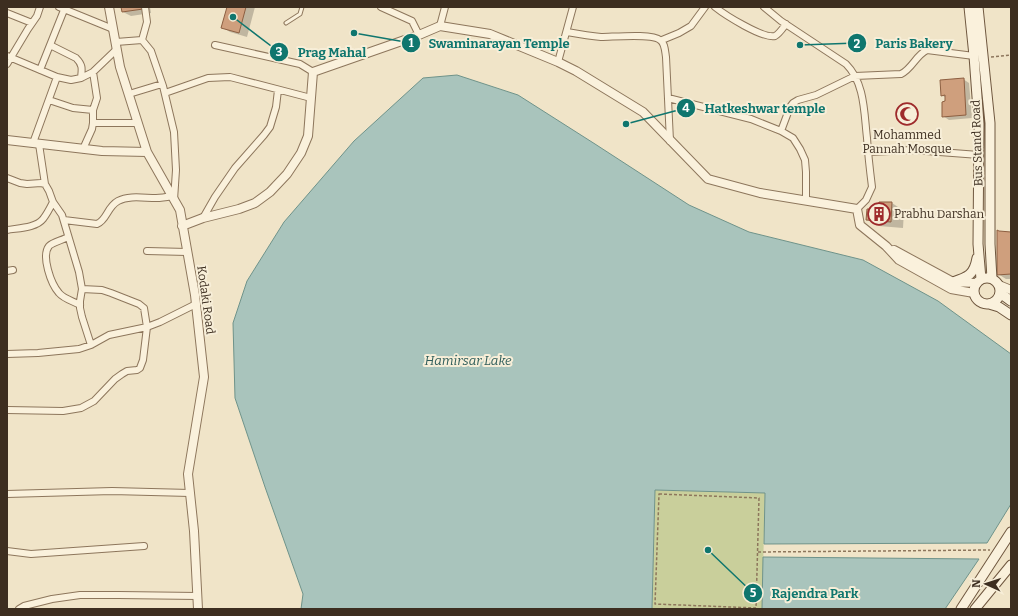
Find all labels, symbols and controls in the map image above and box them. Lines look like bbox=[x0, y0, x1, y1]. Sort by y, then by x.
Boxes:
callout: Swaminarayan Temple bbox=[401, 31, 578, 56]
callout: Paris Bakery bbox=[847, 31, 960, 56]
text: 1 bbox=[408, 36, 414, 50]
text: Swaminarayan Temple bbox=[428, 36, 570, 51]
text: Paris Bakery bbox=[875, 36, 953, 51]
text: 2 bbox=[854, 37, 861, 51]
callout: Prag Mahal bbox=[269, 40, 374, 65]
text: 3 bbox=[276, 45, 283, 59]
text: Prag Mahal bbox=[298, 45, 366, 60]
callout: Hatkeshwar temple bbox=[676, 96, 833, 121]
street label: Bus Stand Road bbox=[968, 100, 986, 186]
text: 4 bbox=[682, 101, 690, 115]
text: Hatkeshwar temple bbox=[704, 101, 826, 116]
mosque icon: Mohammed Pannah Mosque bbox=[894, 101, 920, 127]
place label: Mohammed Pannah Mosque bbox=[862, 128, 952, 156]
building icon: Prabhu Darshan bbox=[866, 201, 892, 227]
place label: Prabhu Darshan bbox=[894, 207, 985, 221]
street label: Kodaki Road bbox=[194, 265, 218, 335]
water label: Hamirsar Lake bbox=[424, 353, 512, 368]
north arrow bbox=[966, 564, 1006, 604]
text: N bbox=[970, 578, 983, 588]
callout: Rajendra Park bbox=[743, 581, 866, 606]
text: 5 bbox=[750, 586, 757, 600]
text: Rajendra Park bbox=[772, 586, 859, 602]

